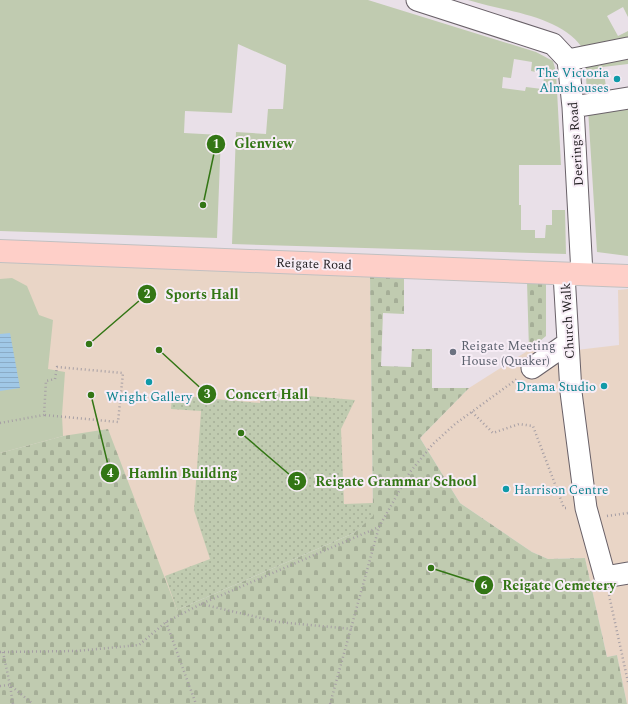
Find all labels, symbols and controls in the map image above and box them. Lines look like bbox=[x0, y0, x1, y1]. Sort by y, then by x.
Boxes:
place label: The Victoria Almshouses bbox=[536, 63, 610, 98]
marker: The Victoria Almshouses bbox=[612, 74, 622, 84]
street label: Deerings Road bbox=[563, 101, 589, 187]
callout: Glenview bbox=[206, 131, 302, 157]
text: Glenview bbox=[234, 133, 294, 154]
text: 1 bbox=[213, 135, 219, 154]
street label: Reigate Road bbox=[276, 253, 352, 275]
callout: Sports Hall bbox=[137, 281, 246, 307]
street label: Church Walk bbox=[556, 282, 580, 360]
text: Sports Hall bbox=[165, 284, 239, 305]
text: 2 bbox=[144, 285, 151, 304]
place label: Reigate Meeting House (Quaker) bbox=[461, 336, 556, 371]
marker: Reigate Meeting House (Quaker) bbox=[448, 347, 458, 357]
marker: Wright Gallery bbox=[144, 377, 154, 387]
place label: Drama Studio bbox=[516, 377, 596, 397]
callout: Concert Hall bbox=[197, 381, 316, 407]
marker: Drama Studio bbox=[599, 381, 609, 391]
text: Concert Hall bbox=[226, 384, 309, 405]
text: 3 bbox=[204, 385, 211, 404]
place label: Wright Gallery bbox=[106, 387, 193, 407]
callout: Hamlin Building bbox=[100, 460, 246, 486]
text: Hamlin Building bbox=[128, 463, 238, 484]
text: 4 bbox=[107, 464, 114, 483]
callout: Reigate Grammar School bbox=[287, 468, 485, 494]
text: Reigate Grammar School bbox=[315, 471, 477, 492]
text: 5 bbox=[294, 472, 300, 491]
place label: Harrison Centre bbox=[514, 480, 608, 500]
marker: Harrison Centre bbox=[501, 484, 511, 494]
callout: Reigate Cemetery bbox=[474, 572, 624, 598]
text: Reigate Cemetery bbox=[502, 575, 617, 596]
text: 6 bbox=[481, 576, 488, 595]

